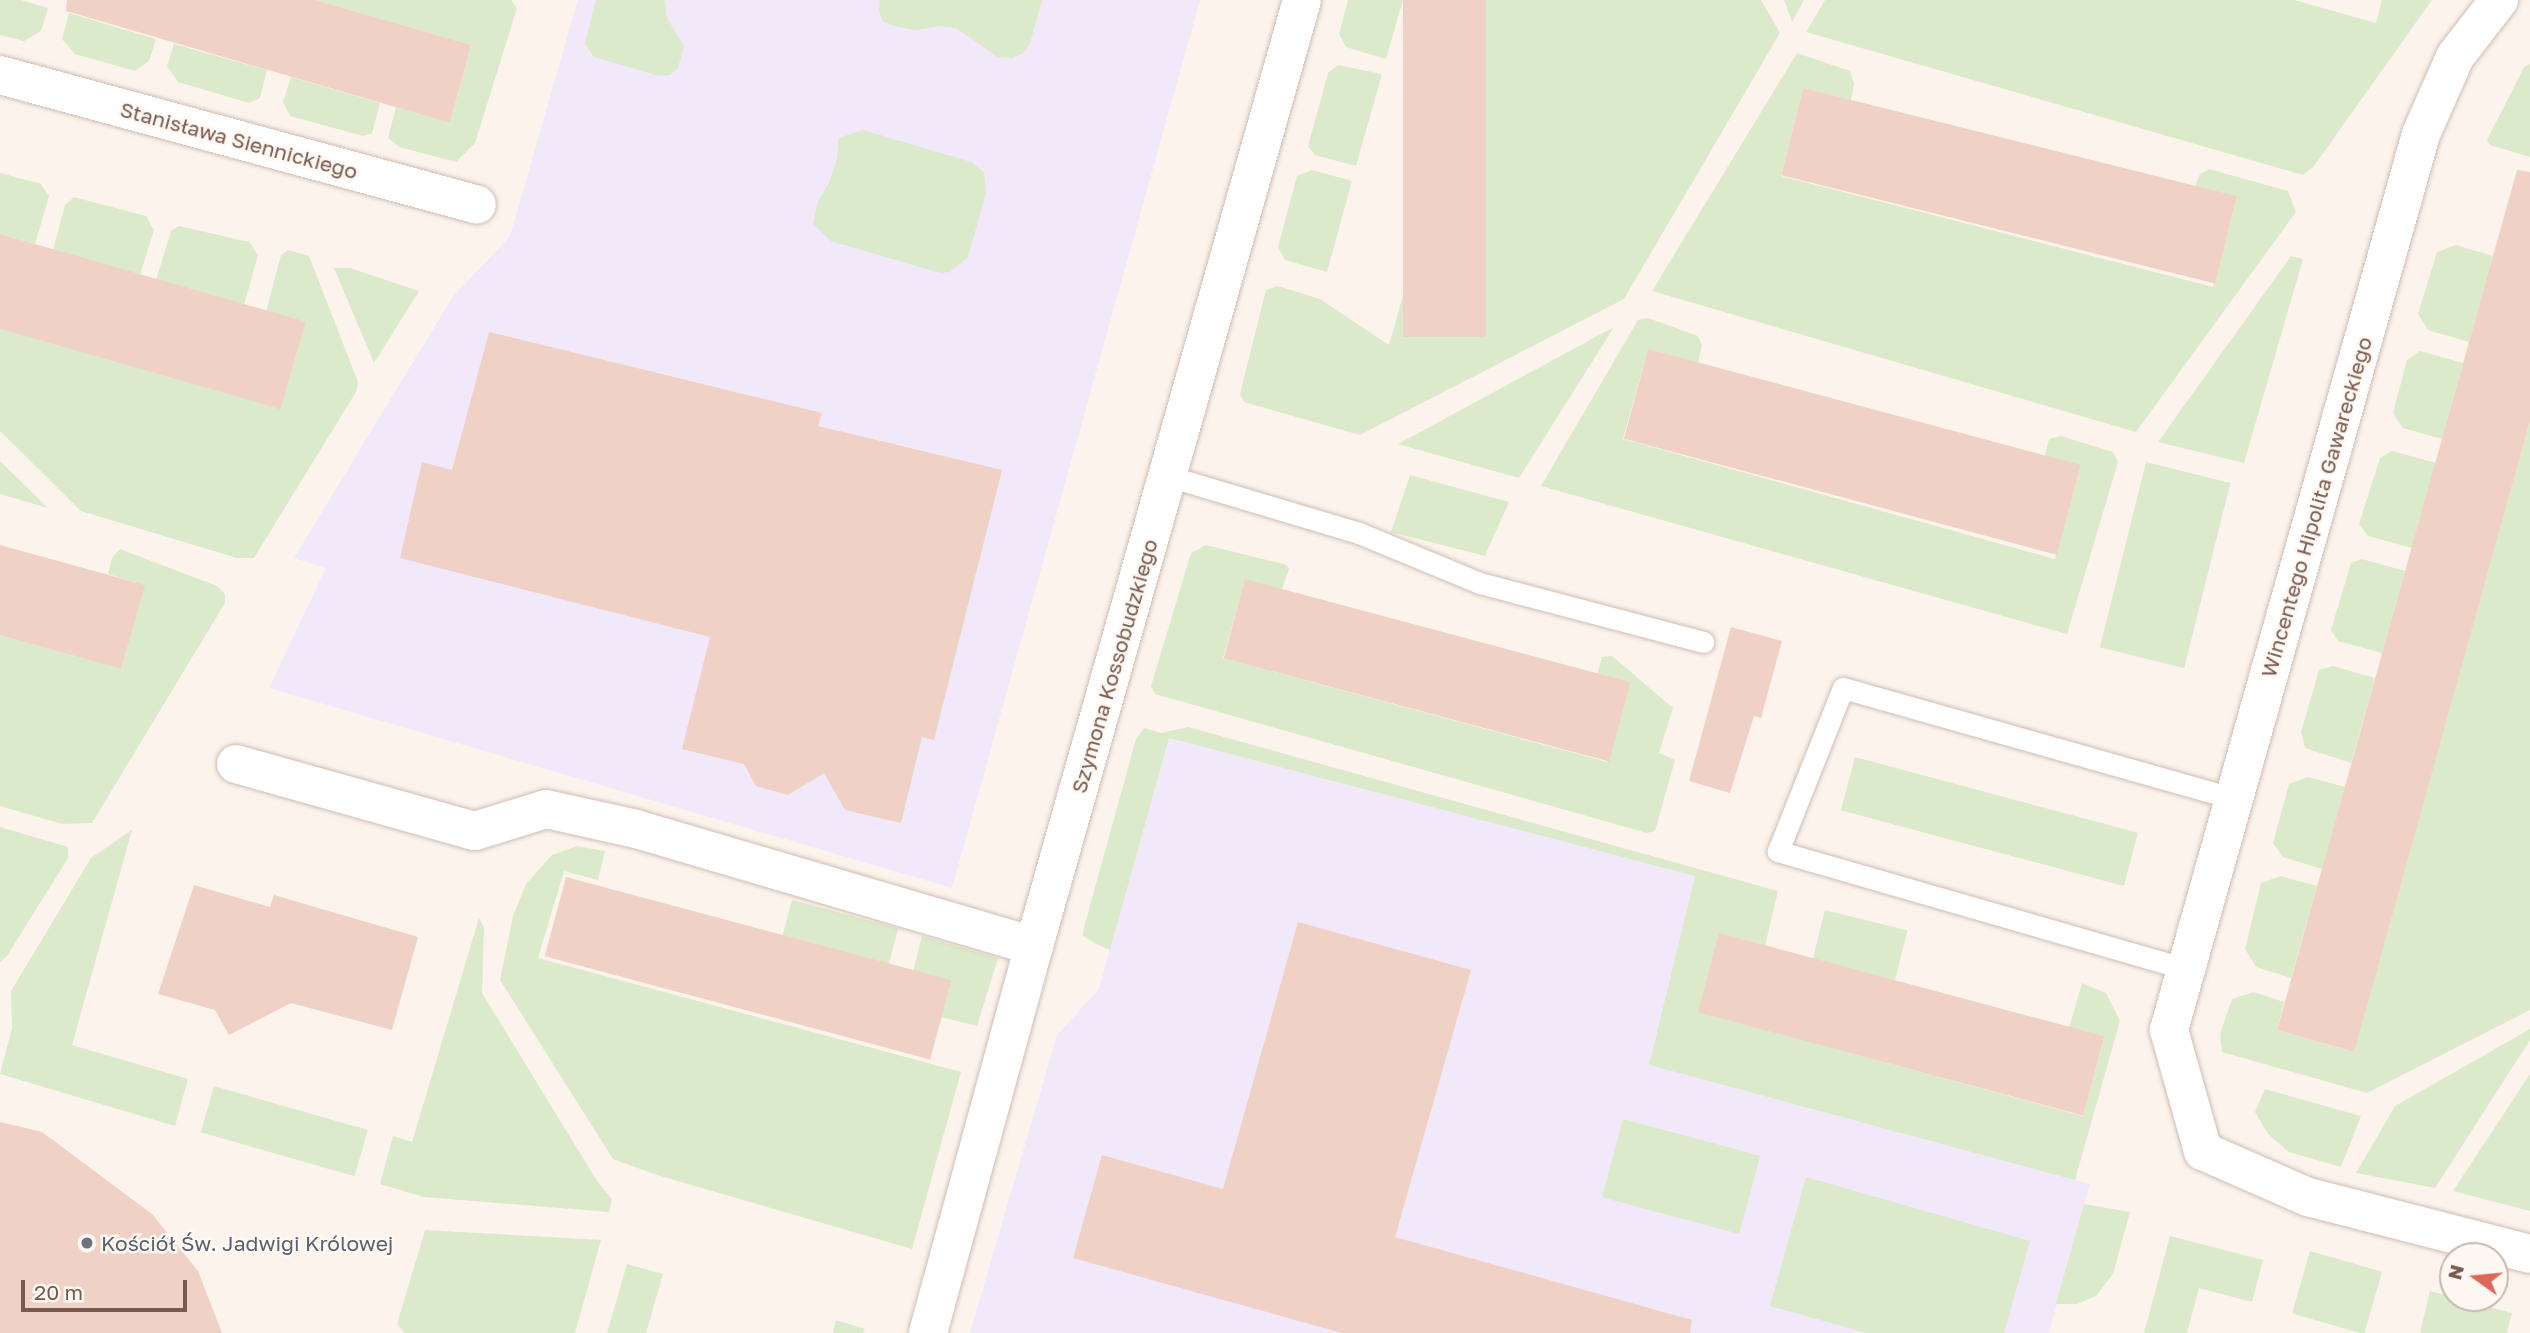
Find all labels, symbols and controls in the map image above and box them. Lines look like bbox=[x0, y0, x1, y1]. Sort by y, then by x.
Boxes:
street label: Stanisława Siennickiego bbox=[118, 96, 360, 184]
street label: Wincentego Hipolita Gawareckiego bbox=[2255, 334, 2377, 680]
street label: Szymona Kossobudzkiego bbox=[1066, 536, 1162, 796]
place label: Kościół Św. Jadwigi Królowej bbox=[101, 1230, 393, 1256]
marker: Kościół Św. Jadwigi Królowej bbox=[79, 1235, 95, 1251]
north arrow bbox=[2439, 1242, 2509, 1312]
text: N bbox=[2442, 1262, 2468, 1282]
scale bar bbox=[24, 1266, 191, 1310]
text: 20 m bbox=[34, 1279, 83, 1305]

